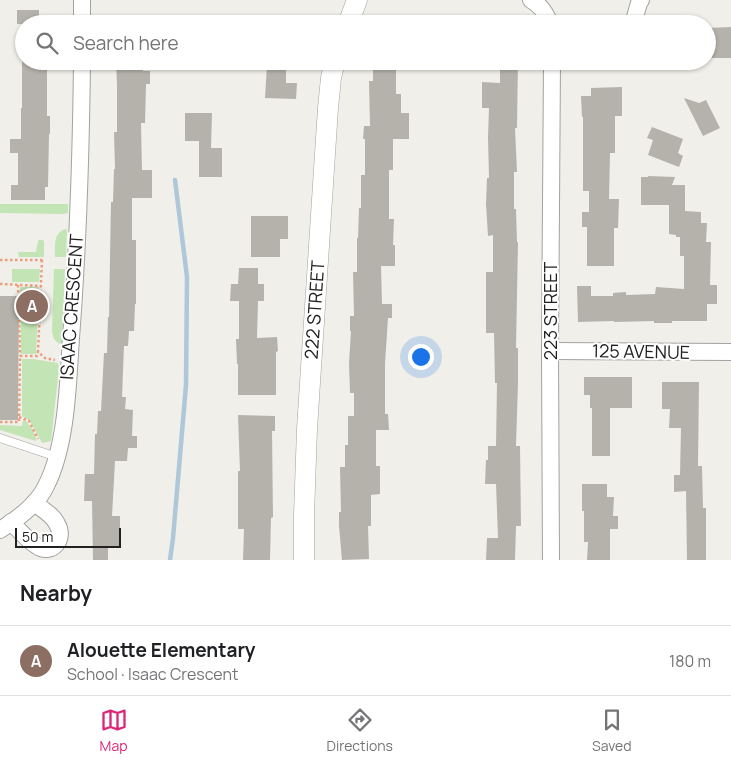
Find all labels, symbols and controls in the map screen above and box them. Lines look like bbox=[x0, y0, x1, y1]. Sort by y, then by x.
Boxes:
search box bbox=[15, 15, 716, 70]
icon: search bbox=[33, 29, 61, 57]
text: Search here bbox=[73, 30, 179, 56]
street label: ISAAC CRESCENT bbox=[54, 233, 88, 381]
street label: 222 STREET bbox=[299, 260, 329, 360]
street label: 223 STREET bbox=[538, 261, 562, 360]
pin: A bbox=[16, 287, 48, 325]
street label: 125 AVENUE bbox=[592, 338, 690, 364]
your location bbox=[408, 344, 434, 370]
scale bar bbox=[15, 525, 121, 548]
text: 50 m bbox=[22, 527, 53, 546]
text: Nearby bbox=[20, 579, 92, 607]
text: Alouette Elementary bbox=[67, 637, 255, 663]
text: A bbox=[31, 650, 41, 672]
text: 180 m bbox=[669, 650, 711, 672]
text: School · Isaac Crescent bbox=[67, 663, 238, 685]
tab: Map bbox=[100, 706, 128, 755]
tab: Directions bbox=[327, 706, 393, 755]
tab: Saved bbox=[592, 706, 631, 755]

